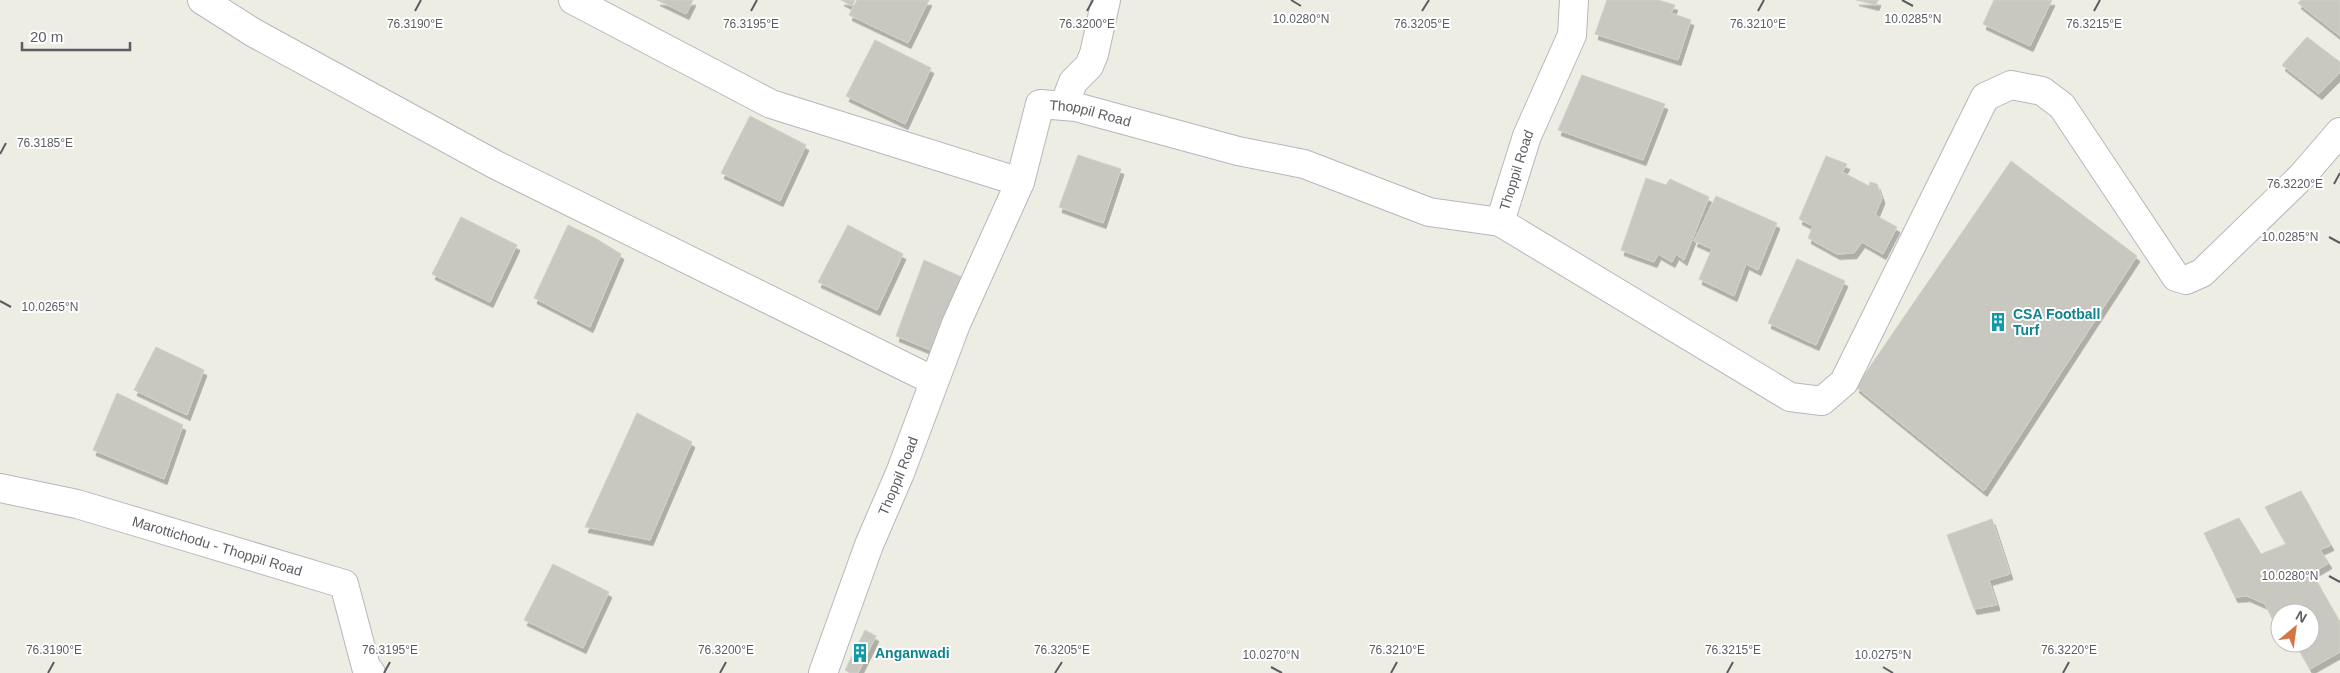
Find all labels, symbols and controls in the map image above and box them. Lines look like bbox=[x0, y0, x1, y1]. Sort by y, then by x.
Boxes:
text: 10.0280°N bbox=[1273, 12, 1329, 26]
text: 10.0285°N bbox=[1885, 12, 1941, 26]
text: 76.3190°E bbox=[387, 17, 443, 31]
text: 76.3195°E bbox=[723, 17, 779, 31]
text: 76.3200°E bbox=[1059, 17, 1115, 31]
text: 76.3205°E bbox=[1394, 17, 1450, 31]
text: 76.3210°E bbox=[1730, 17, 1786, 31]
text: 76.3215°E bbox=[2066, 17, 2122, 31]
scale bar bbox=[22, 20, 130, 52]
text: 20 m bbox=[30, 28, 63, 45]
street label: Thoppil Road bbox=[1049, 97, 1133, 130]
street label: Thoppil Road bbox=[1496, 127, 1537, 212]
text: 76.3185°E bbox=[17, 136, 73, 150]
text: 76.3220°E bbox=[2267, 177, 2323, 191]
text: 10.0285°N bbox=[2262, 230, 2318, 244]
text: 10.0265°N bbox=[22, 300, 78, 314]
place label: CSA Football Turf bbox=[2013, 306, 2100, 338]
building icon: CSA Football Turf bbox=[1987, 311, 2009, 333]
street label: Thoppil Road bbox=[875, 434, 921, 518]
street label: Marottichodu - Thoppil Road bbox=[130, 513, 304, 579]
text: 10.0280°N bbox=[2262, 569, 2318, 583]
north arrow bbox=[2270, 603, 2320, 653]
text: N bbox=[2293, 607, 2310, 626]
building icon: Anganwadi bbox=[849, 642, 871, 664]
text: 76.3190°E bbox=[26, 643, 82, 657]
text: 76.3195°E bbox=[362, 643, 418, 657]
text: 76.3200°E bbox=[698, 643, 754, 657]
text: 76.3205°E bbox=[1034, 643, 1090, 657]
text: 76.3210°E bbox=[1369, 643, 1425, 657]
text: 76.3215°E bbox=[1705, 643, 1761, 657]
text: 76.3220°E bbox=[2041, 643, 2097, 657]
place label: Anganwadi bbox=[875, 645, 950, 661]
text: 10.0270°N bbox=[1243, 648, 1299, 662]
text: 10.0275°N bbox=[1855, 648, 1911, 662]

